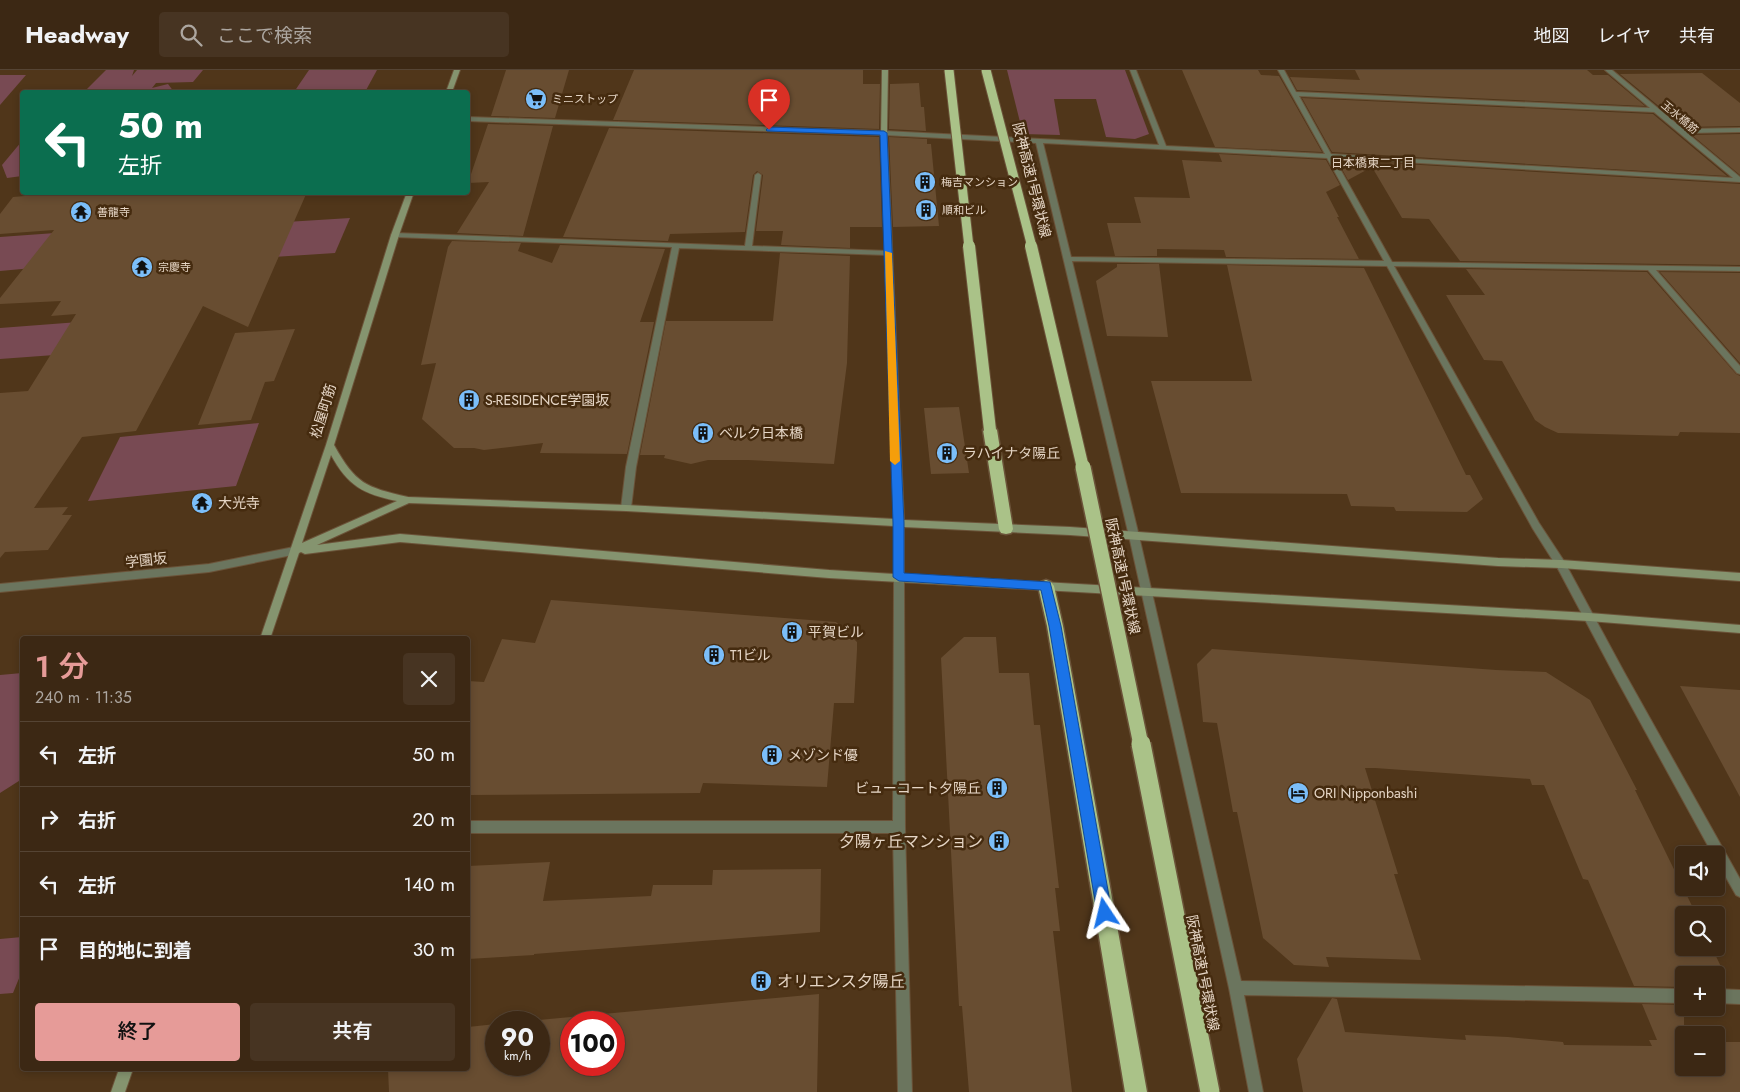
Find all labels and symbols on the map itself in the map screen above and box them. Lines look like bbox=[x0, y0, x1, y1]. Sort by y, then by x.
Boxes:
pin bbox=[748, 79, 790, 130]
supermarket icon: ミニストップ bbox=[524, 87, 548, 111]
place label: ミニストップ bbox=[552, 91, 618, 107]
street label: 玉水橋筋 bbox=[1658, 97, 1702, 137]
street label: 阪神高速1号環状線 bbox=[1008, 120, 1056, 240]
district label: 日本橋東二丁目 bbox=[1331, 154, 1415, 172]
building icon: 梅吉マンション bbox=[913, 170, 937, 194]
place label: 梅吉マンション bbox=[941, 174, 1018, 190]
building icon: 順和ビル bbox=[914, 198, 938, 222]
temple icon: 善龍寺 bbox=[69, 200, 93, 224]
place label: 順和ビル bbox=[942, 202, 986, 218]
place label: 善龍寺 bbox=[97, 204, 130, 220]
temple icon: 宗慶寺 bbox=[130, 255, 154, 279]
place label: 宗慶寺 bbox=[158, 259, 191, 275]
street label: 松屋町筋 bbox=[305, 381, 341, 441]
building icon: S-RESIDENCE学園坂 bbox=[457, 388, 481, 412]
place label: S-RESIDENCE学園坂 bbox=[485, 390, 610, 410]
building icon: ベルク日本橋 bbox=[691, 421, 715, 445]
place label: ベルク日本橋 bbox=[719, 423, 803, 443]
building icon: ラハイナタ陽丘 bbox=[935, 441, 959, 465]
place label: ラハイナタ陽丘 bbox=[963, 443, 1060, 463]
temple icon: 大光寺 bbox=[190, 491, 214, 515]
place label: 大光寺 bbox=[218, 493, 260, 513]
street label: 阪神高速1号環状線 bbox=[1101, 516, 1145, 636]
street label: 学園坂 bbox=[124, 548, 168, 572]
building icon: 平賀ビル bbox=[780, 620, 804, 644]
place label: 平賀ビル bbox=[808, 622, 864, 642]
building icon: T1ビル bbox=[702, 643, 726, 667]
place label: T1ビル bbox=[730, 645, 771, 665]
building icon: メゾンド優 bbox=[760, 743, 784, 767]
place label: メゾンド優 bbox=[788, 745, 858, 765]
building icon: ビューコート夕陽丘 bbox=[985, 776, 1009, 800]
place label: ビューコート夕陽丘 bbox=[855, 778, 981, 798]
hotel icon: ORI Nipponbashi bbox=[1286, 781, 1310, 805]
place label: ORI Nipponbashi bbox=[1314, 783, 1417, 803]
building icon: 夕陽ヶ丘マンション bbox=[987, 829, 1011, 853]
place label: 夕陽ヶ丘マンション bbox=[839, 830, 983, 853]
position arrow bbox=[1078, 886, 1130, 938]
street label: 阪神高速1号環状線 bbox=[1182, 913, 1224, 1033]
building icon: オリエンス夕陽丘 bbox=[749, 969, 773, 993]
place label: オリエンス夕陽丘 bbox=[777, 970, 905, 993]
speed limit sign: 100 bbox=[560, 1011, 625, 1076]

